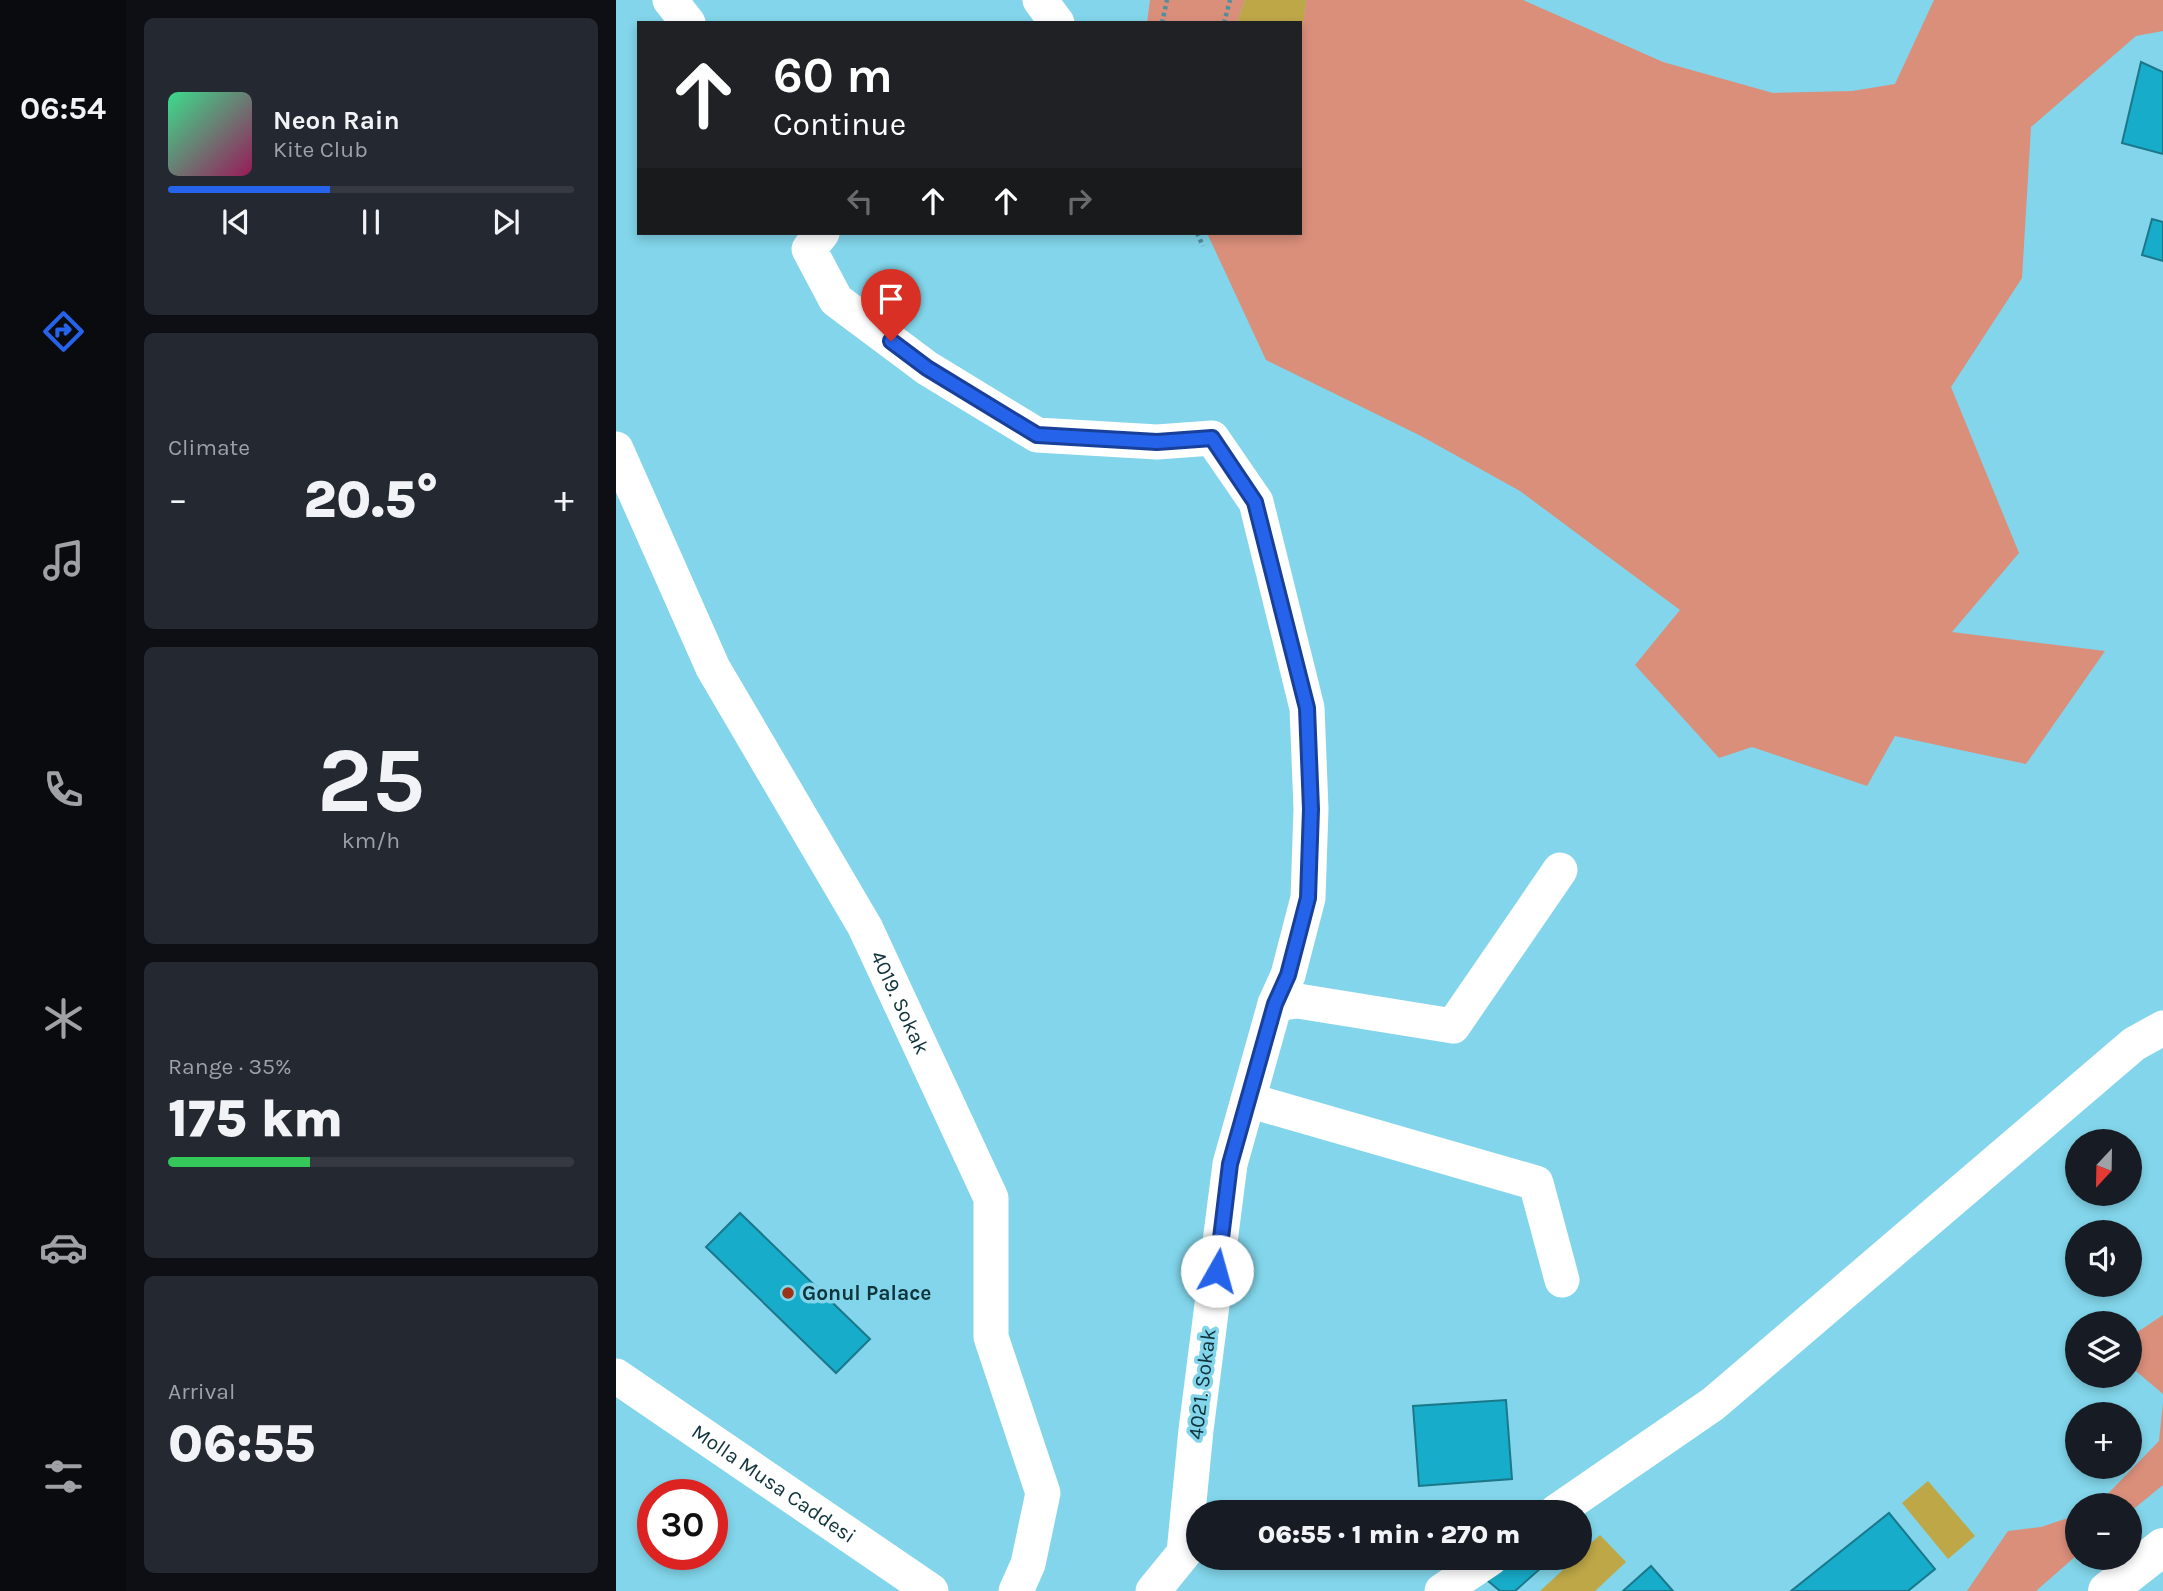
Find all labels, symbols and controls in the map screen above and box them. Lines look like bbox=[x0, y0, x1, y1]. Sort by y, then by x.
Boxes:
text: 60 m bbox=[773, 47, 893, 104]
icon: ahead bbox=[658, 49, 749, 140]
text: 06:54 bbox=[20, 90, 106, 127]
text: Neon Rain bbox=[273, 105, 400, 136]
text: Continue bbox=[773, 106, 906, 143]
text: Kite Club bbox=[273, 136, 368, 163]
icon: left bbox=[841, 182, 879, 220]
icon: ahead bbox=[914, 182, 952, 220]
icon: ahead bbox=[987, 182, 1025, 220]
icon: right bbox=[1060, 182, 1098, 220]
icon: previous bbox=[217, 203, 255, 241]
icon: pause bbox=[352, 203, 390, 241]
icon: next bbox=[487, 203, 525, 241]
pin bbox=[861, 269, 921, 341]
icon: arrive bbox=[872, 280, 910, 318]
icon: directions bbox=[39, 307, 88, 356]
text: Climate bbox=[168, 434, 250, 461]
text: 20.5° bbox=[303, 469, 439, 530]
text: − bbox=[168, 477, 188, 522]
text: + bbox=[554, 477, 574, 522]
icon: music bbox=[39, 536, 88, 585]
text: 25 bbox=[317, 728, 425, 834]
icon: phone bbox=[39, 765, 88, 814]
text: km/h bbox=[342, 827, 400, 854]
street label: 4019. Sokak bbox=[866, 947, 935, 1058]
icon: climate bbox=[39, 994, 88, 1043]
text: Range · 35% bbox=[168, 1053, 292, 1080]
text: 175 km bbox=[168, 1088, 343, 1149]
north arrow bbox=[2065, 1129, 2142, 1206]
map controls bbox=[2065, 1129, 2142, 1570]
button: sound bbox=[2065, 1220, 2142, 1297]
icon: car bbox=[39, 1223, 88, 1272]
position arrow bbox=[1180, 1234, 1254, 1308]
place label: Gonul Palace bbox=[802, 1281, 931, 1305]
marker: Gonul Palace bbox=[780, 1285, 796, 1301]
button: layers bbox=[2065, 1311, 2142, 1388]
street label: 4021. Sokak bbox=[1183, 1327, 1221, 1441]
text: Arrival bbox=[168, 1378, 235, 1405]
button: + bbox=[2065, 1402, 2142, 1479]
text: 06:55 bbox=[168, 1413, 315, 1474]
street label: Molla Musa Caddesi bbox=[687, 1419, 860, 1548]
icon: filters bbox=[39, 1452, 88, 1501]
speed limit sign: 30 bbox=[637, 1479, 728, 1570]
button: − bbox=[2065, 1493, 2142, 1570]
text: 06:55 · 1 min · 270 m bbox=[1258, 1519, 1520, 1550]

